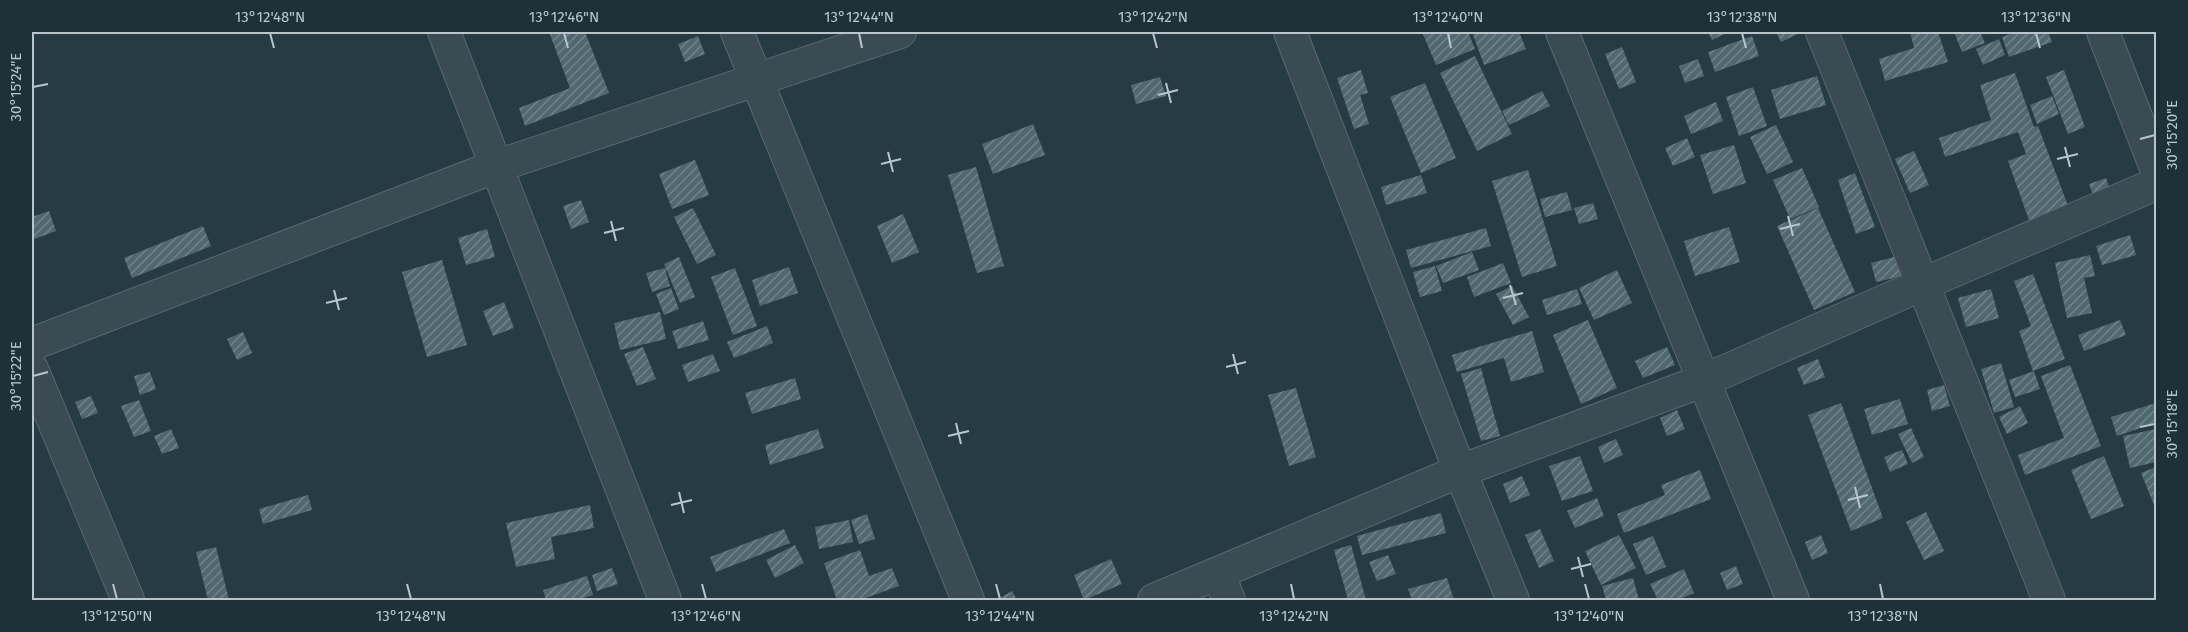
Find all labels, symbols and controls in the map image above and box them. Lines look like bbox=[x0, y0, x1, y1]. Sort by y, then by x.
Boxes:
text: 13°12'48"N bbox=[235, 8, 305, 26]
text: 13°12'46"N bbox=[529, 8, 599, 26]
text: 13°12'44"N bbox=[824, 8, 894, 26]
text: 13°12'42"N bbox=[1118, 8, 1188, 26]
text: 13°12'40"N bbox=[1413, 8, 1483, 26]
text: 13°12'38"N bbox=[1707, 8, 1777, 26]
text: 13°12'36"N bbox=[2001, 8, 2071, 26]
text: 30°15'24"E bbox=[7, 53, 25, 121]
text: 30°15'20"E bbox=[2163, 100, 2181, 170]
text: 30°15'22"E bbox=[7, 341, 25, 411]
text: 30°15'18"E bbox=[2163, 389, 2181, 459]
text: 13°12'50"N bbox=[82, 607, 153, 625]
text: 13°12'48"N bbox=[376, 607, 446, 625]
text: 13°12'46"N bbox=[671, 607, 741, 625]
text: 13°12'44"N bbox=[965, 607, 1035, 625]
text: 13°12'42"N bbox=[1259, 607, 1329, 625]
text: 13°12'40"N bbox=[1554, 607, 1624, 625]
text: 13°12'38"N bbox=[1848, 607, 1918, 625]

